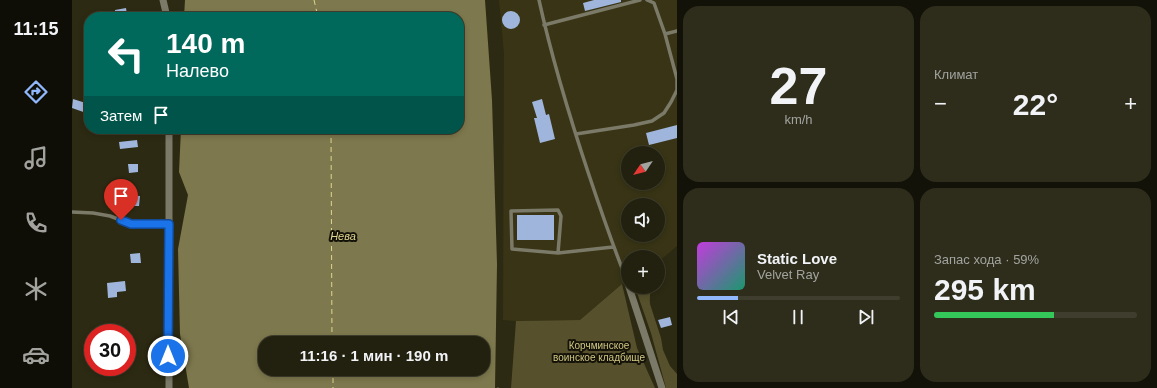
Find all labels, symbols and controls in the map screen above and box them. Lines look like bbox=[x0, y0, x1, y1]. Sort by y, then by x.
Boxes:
text: 11:15 bbox=[13, 19, 59, 39]
icon: left bbox=[100, 28, 152, 80]
text: 140 m bbox=[166, 28, 245, 59]
text: 27 bbox=[770, 57, 827, 115]
text: Налево bbox=[166, 61, 229, 81]
text: Климат bbox=[934, 67, 978, 82]
icon: directions bbox=[22, 78, 50, 106]
text: 22° bbox=[1013, 88, 1058, 121]
text: − bbox=[934, 91, 947, 116]
text: + bbox=[1124, 91, 1137, 116]
icon: arrive bbox=[150, 104, 172, 126]
text: Затем bbox=[100, 107, 142, 124]
text: km/h bbox=[784, 112, 813, 127]
icon: music bbox=[22, 144, 50, 172]
north arrow bbox=[621, 146, 665, 190]
map controls bbox=[621, 146, 665, 294]
pin bbox=[104, 179, 138, 220]
icon: arrive bbox=[110, 185, 132, 207]
button: sound bbox=[621, 198, 665, 242]
icon: phone bbox=[22, 209, 50, 237]
water label: Нева bbox=[330, 230, 356, 242]
button: + bbox=[621, 250, 665, 294]
text: Static Love bbox=[757, 250, 837, 267]
text: Запас хода · 59% bbox=[934, 252, 1039, 267]
text: Velvet Ray bbox=[757, 267, 819, 282]
text: 295 km bbox=[934, 273, 1036, 306]
icon: climate bbox=[22, 275, 50, 303]
icon: previous bbox=[720, 306, 742, 328]
icon: pause bbox=[787, 306, 809, 328]
icon: next bbox=[855, 306, 877, 328]
speed limit sign: 30 bbox=[84, 324, 136, 376]
position arrow bbox=[147, 335, 189, 377]
park label: Корчминское воинское кладбище bbox=[553, 340, 645, 363]
icon: car bbox=[22, 341, 50, 369]
text: 11:16 · 1 мин · 190 m bbox=[300, 347, 448, 364]

